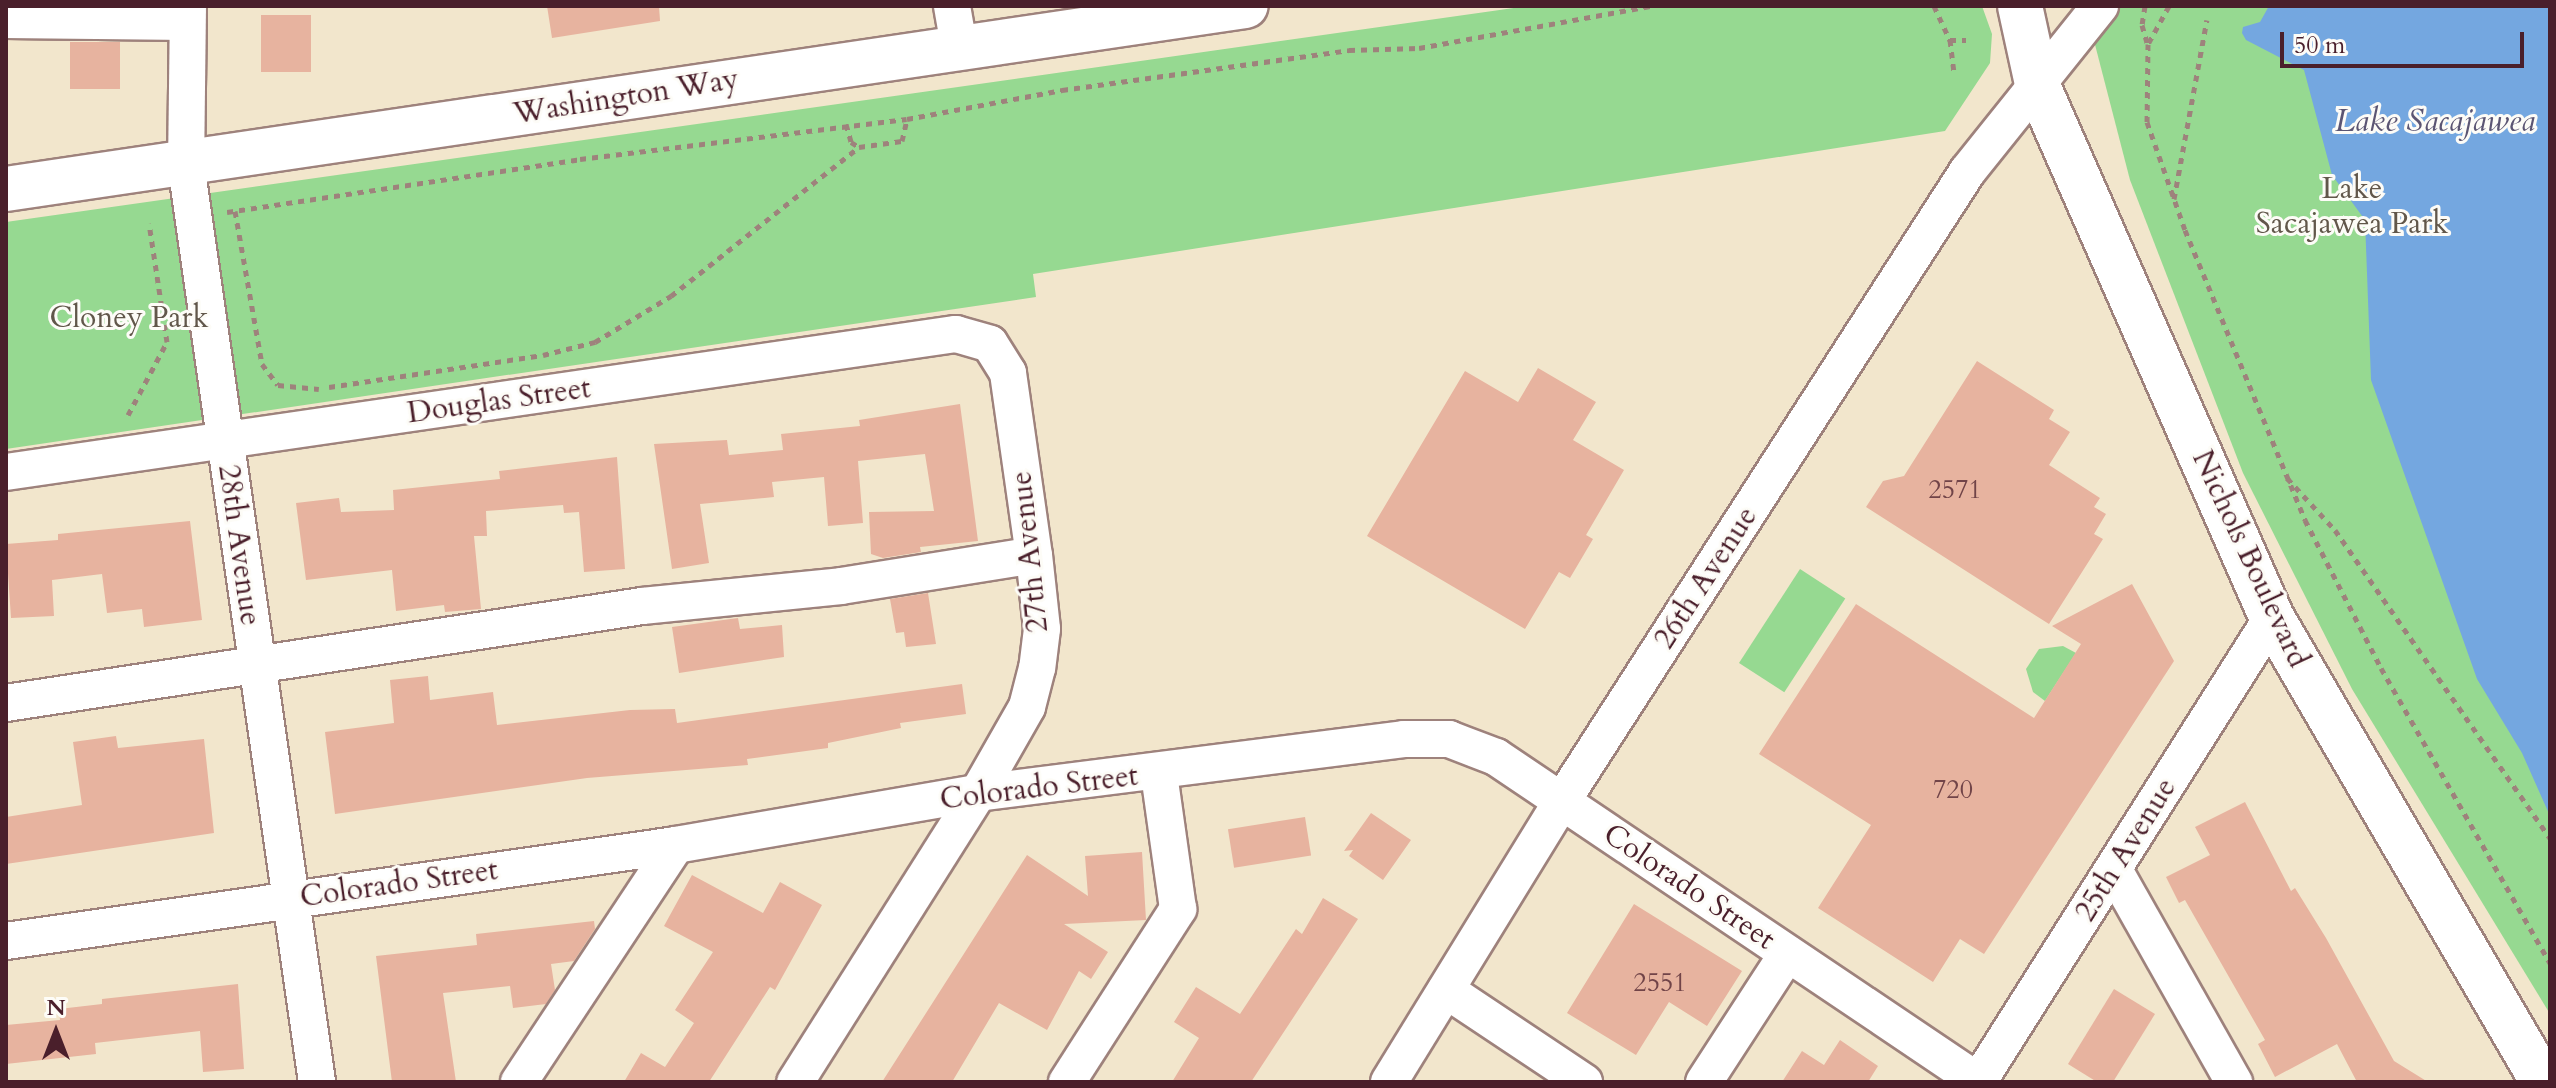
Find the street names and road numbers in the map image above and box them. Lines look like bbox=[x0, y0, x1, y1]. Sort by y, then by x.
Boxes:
street label: Washington Way bbox=[511, 61, 741, 133]
street label: Douglas Street bbox=[405, 370, 593, 432]
street label: Nichols Boulevard bbox=[2184, 445, 2316, 673]
street label: 28th Avenue bbox=[210, 462, 268, 628]
street label: 27th Avenue bbox=[1004, 470, 1056, 634]
street label: 26th Avenue bbox=[1647, 500, 1765, 656]
street label: Colorado Street bbox=[938, 758, 1140, 818]
street label: 25th Avenue bbox=[2068, 772, 2184, 928]
street label: Colorado Street bbox=[1596, 816, 1782, 958]
street label: Colorado Street bbox=[298, 852, 500, 916]

